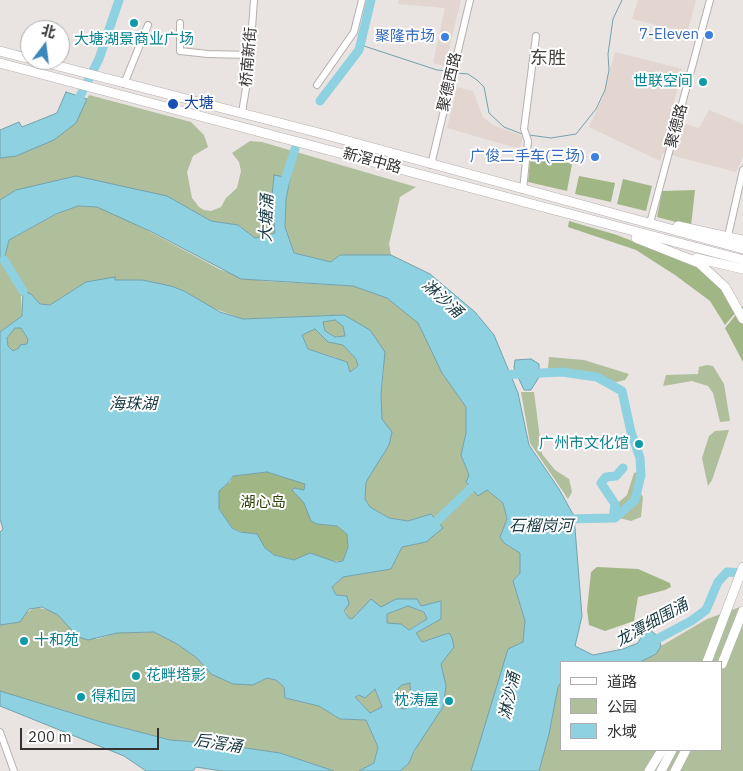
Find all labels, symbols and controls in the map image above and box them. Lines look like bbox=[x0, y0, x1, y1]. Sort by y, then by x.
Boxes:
marker: 大塘湖景商业广场 bbox=[128, 17, 140, 29]
north arrow bbox=[20, 20, 70, 70]
text: 北 bbox=[40, 21, 58, 42]
street label: 桥南新街 bbox=[237, 26, 261, 88]
place label: 7-Eleven bbox=[639, 26, 699, 44]
place label: 聚隆市场 bbox=[375, 28, 435, 46]
marker: 7-Eleven bbox=[703, 29, 715, 41]
place label: 大塘湖景商业广场 bbox=[74, 31, 194, 49]
marker: 聚隆市场 bbox=[439, 31, 451, 43]
district label: 东胜 bbox=[530, 48, 566, 70]
street label: 聚德西路 bbox=[434, 51, 466, 113]
place label: 世联空间 bbox=[633, 73, 693, 91]
marker: 世联空间 bbox=[697, 76, 709, 88]
place label: 大塘 bbox=[184, 95, 214, 113]
marker: 大塘 bbox=[166, 97, 180, 111]
street label: 聚德路 bbox=[662, 102, 692, 150]
street label: 新滘中路 bbox=[341, 145, 403, 177]
place label: 广俊二手车(三场) bbox=[470, 148, 585, 166]
marker: 广俊二手车(三场) bbox=[589, 151, 601, 163]
water label: 大塘涌 bbox=[257, 194, 277, 242]
water label: 淋沙涌 bbox=[418, 276, 466, 322]
water label: 海珠湖 bbox=[109, 394, 157, 414]
place label: 广州市文化馆 bbox=[539, 435, 629, 453]
marker: 广州市文化馆 bbox=[633, 438, 645, 450]
park label: 湖心岛 bbox=[241, 494, 285, 512]
water label: 石榴岗河 bbox=[509, 516, 573, 536]
water label: 龙潭细围涌 bbox=[612, 595, 692, 651]
place label: 十和苑 bbox=[34, 632, 79, 650]
marker: 十和苑 bbox=[18, 635, 30, 647]
legend bbox=[560, 661, 723, 751]
place label: 花畔塔影 bbox=[146, 667, 206, 685]
marker: 花畔塔影 bbox=[130, 670, 142, 682]
water label: 淋沙涌 bbox=[496, 671, 524, 721]
text: 道路 bbox=[607, 672, 637, 691]
place label: 得和园 bbox=[91, 688, 136, 706]
marker: 得和园 bbox=[75, 691, 87, 703]
place label: 枕涛屋 bbox=[394, 692, 439, 710]
marker: 枕涛屋 bbox=[443, 695, 455, 707]
text: 公园 bbox=[607, 697, 637, 716]
scale bar bbox=[22, 718, 161, 750]
text: 水域 bbox=[607, 722, 637, 741]
text: 200 m bbox=[28, 727, 72, 746]
water label: 后滘涌 bbox=[193, 731, 243, 757]

